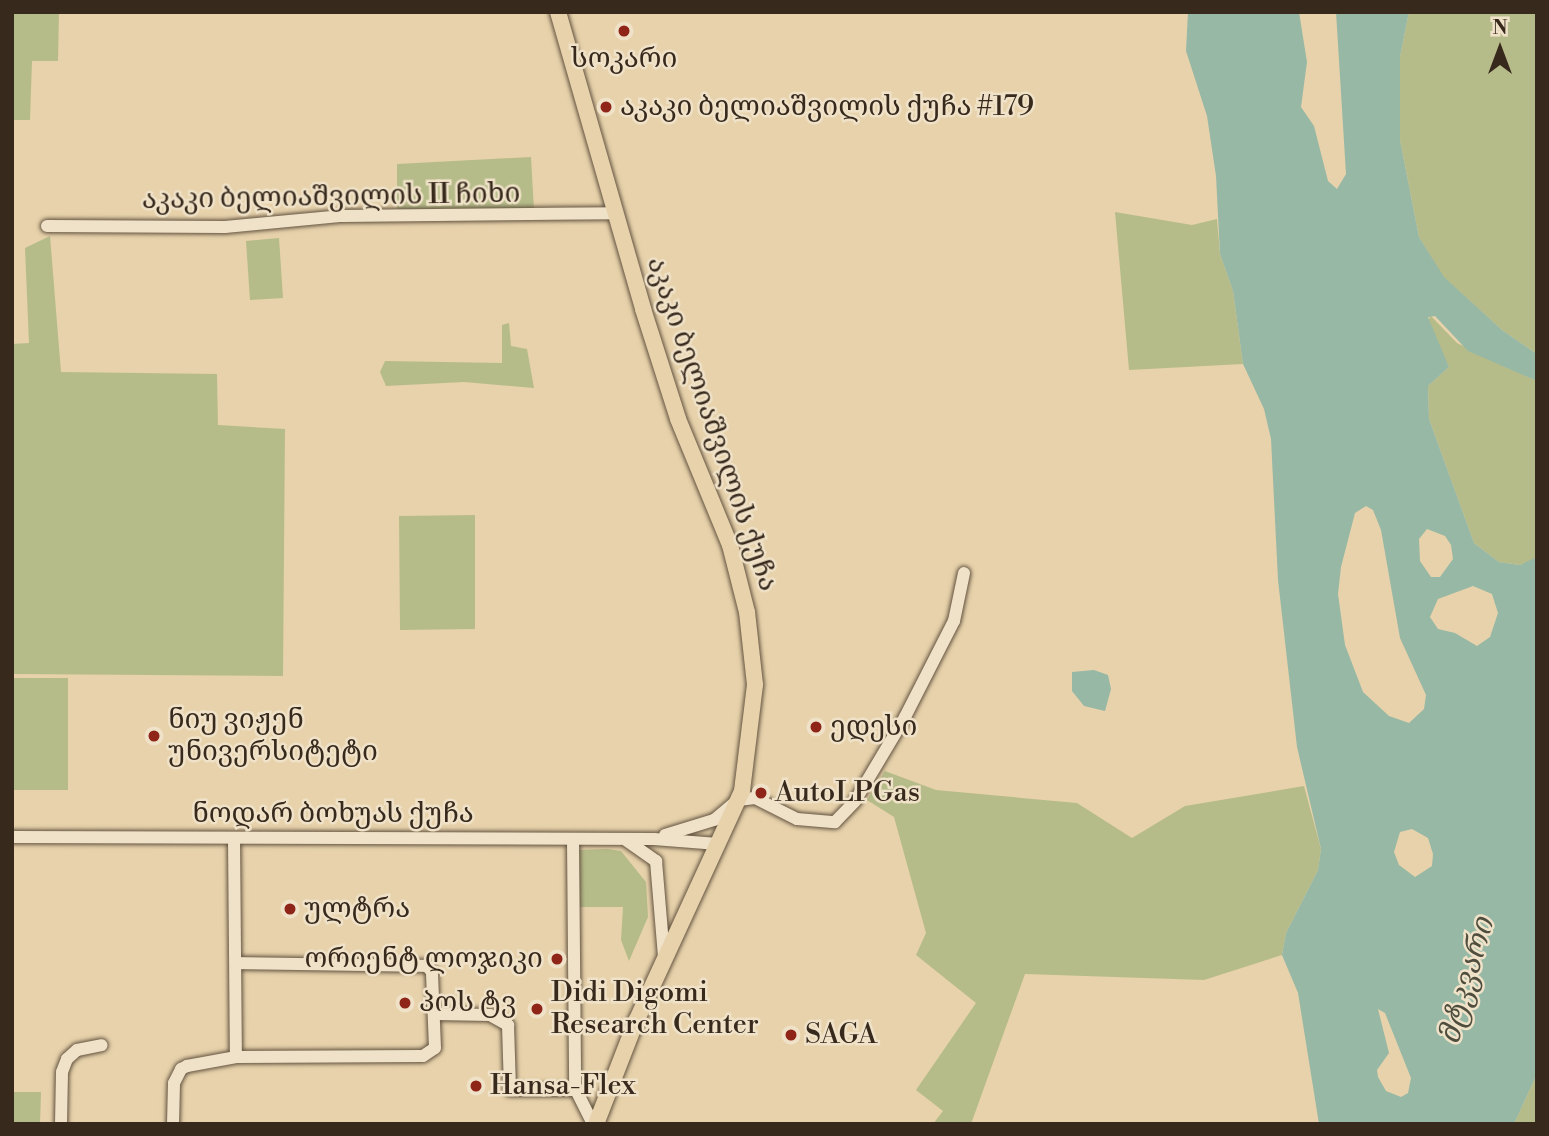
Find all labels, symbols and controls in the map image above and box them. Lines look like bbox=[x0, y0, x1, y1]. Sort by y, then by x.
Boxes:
north arrow bbox=[1465, 14, 1535, 84]
text: N bbox=[1492, 16, 1508, 40]
marker: სოკარი bbox=[616, 23, 632, 39]
place label: სოკარი bbox=[571, 42, 677, 76]
place label: აკაკი ბელიაშვილის ქუჩა #179 bbox=[620, 90, 1034, 124]
marker: აკაკი ბელიაშვილის ქუჩა #179 bbox=[598, 99, 614, 115]
street label: აკაკი ბელიაშვილის II ჩიხი bbox=[141, 177, 521, 217]
street label: აკაკი ბელიაშვილის ქუჩა bbox=[639, 252, 785, 596]
place label: ნიუ ვიჟენ უნივერსიტეტი bbox=[168, 703, 378, 769]
place label: ედესი bbox=[830, 710, 917, 744]
marker: ედესი bbox=[808, 719, 824, 735]
marker: ნიუ ვიჟენ უნივერსიტეტი bbox=[146, 728, 162, 744]
place label: AutoLPGas bbox=[775, 776, 920, 810]
marker: AutoLPGas bbox=[753, 785, 769, 801]
street label: ნოდარ ბოხუას ქუჩა bbox=[192, 797, 474, 831]
place label: ულტრა bbox=[304, 892, 410, 926]
marker: ულტრა bbox=[282, 901, 298, 917]
water label: მტკვარი bbox=[1432, 914, 1502, 1048]
place label: ორიენტ ლოჯიკი bbox=[304, 942, 543, 976]
marker: ორიენტ ლოჯიკი bbox=[549, 951, 565, 967]
place label: Didi Digomi Research Center bbox=[551, 976, 759, 1042]
place label: პოს ტვ bbox=[419, 986, 516, 1020]
marker: პოს ტვ bbox=[397, 995, 413, 1011]
marker: Didi Digomi Research Center bbox=[529, 1001, 545, 1017]
place label: SAGA bbox=[805, 1018, 877, 1052]
marker: SAGA bbox=[783, 1027, 799, 1043]
place label: Hansa-Flex bbox=[490, 1069, 636, 1103]
marker: Hansa-Flex bbox=[468, 1078, 484, 1094]

